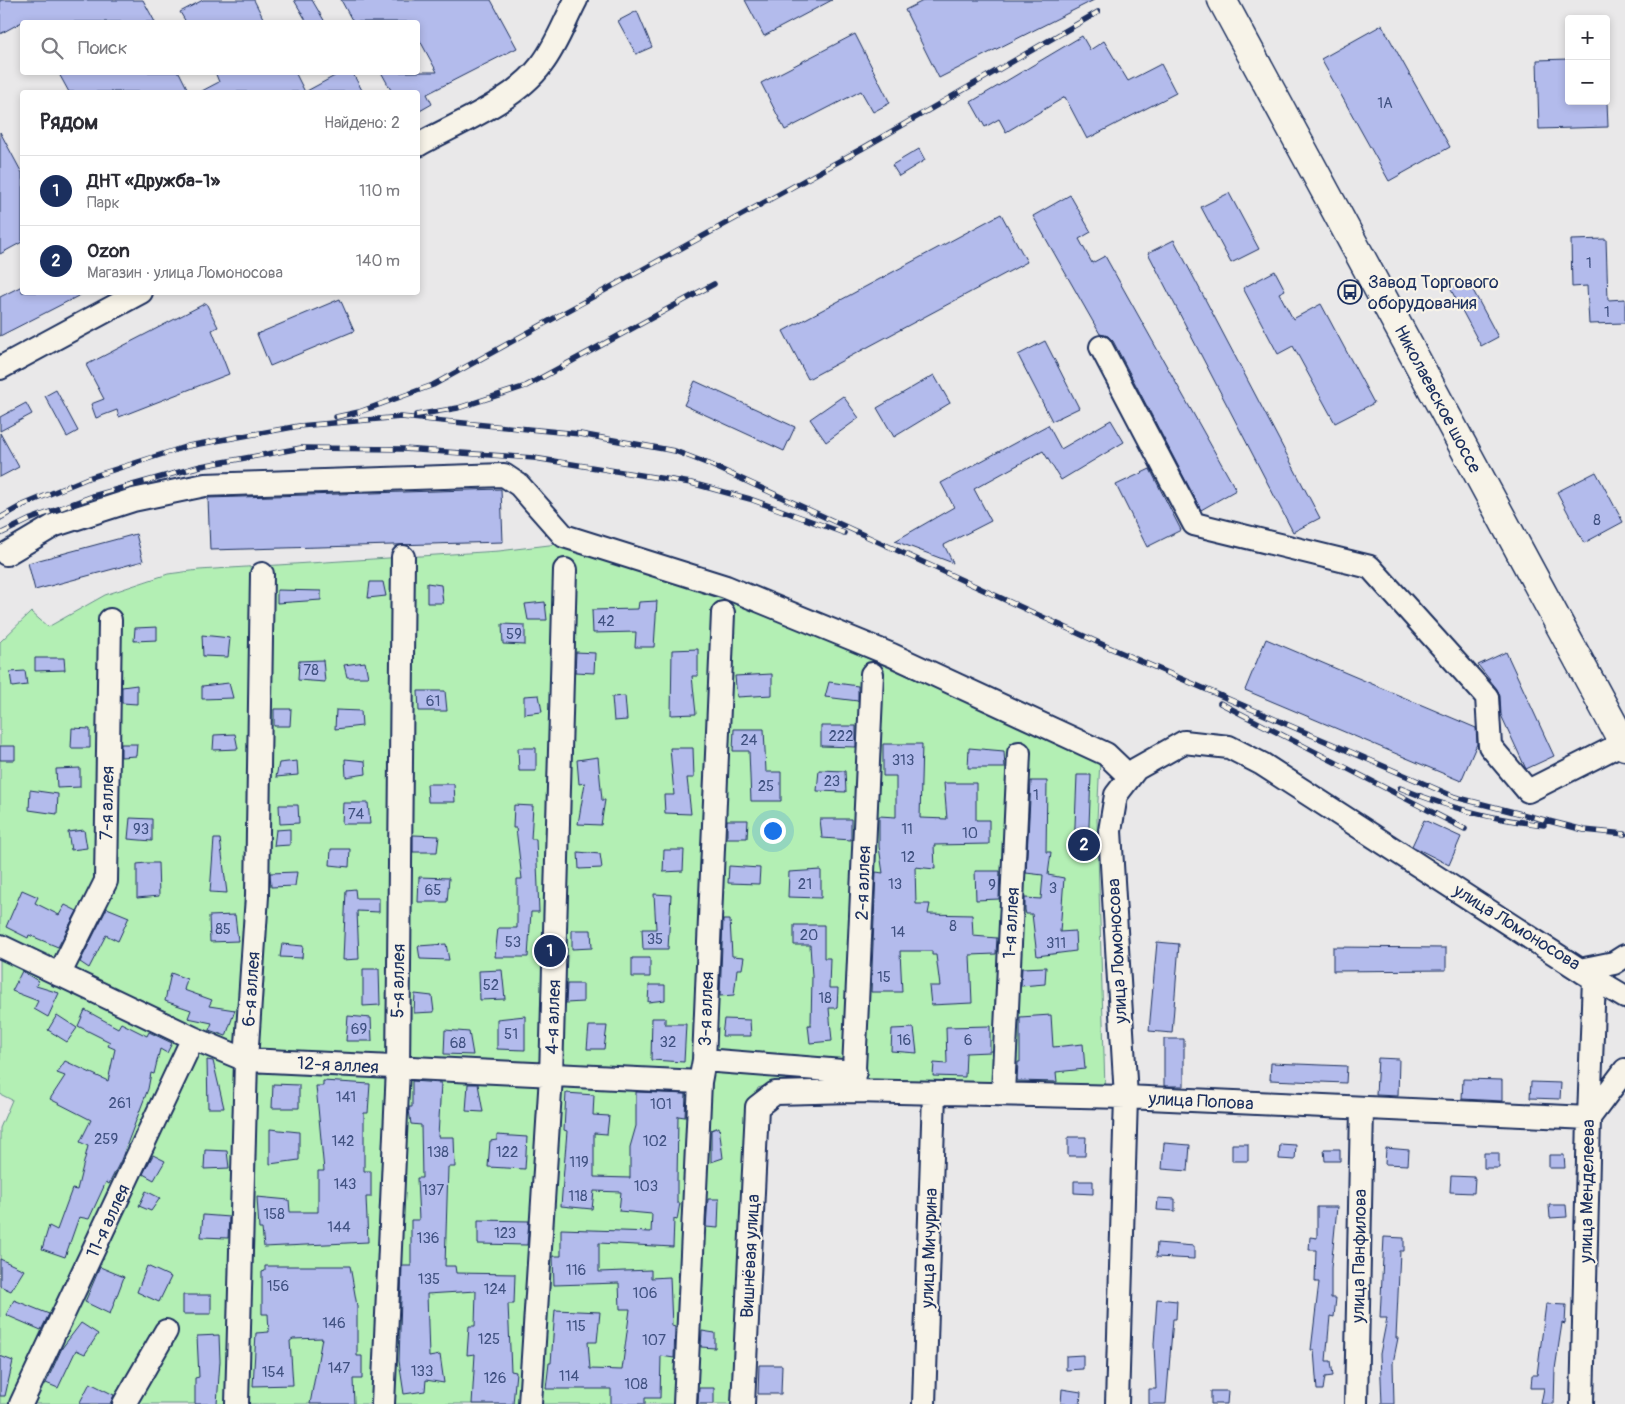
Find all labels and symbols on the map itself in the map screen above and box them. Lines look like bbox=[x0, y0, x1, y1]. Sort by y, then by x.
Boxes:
house number: 1А bbox=[1377, 94, 1393, 113]
house number: 1 bbox=[1586, 254, 1592, 273]
place label: Завод Торгового оборудования bbox=[1368, 271, 1499, 315]
bus stop icon: Завод Торгового оборудования bbox=[1337, 279, 1363, 305]
house number: 1 bbox=[1604, 303, 1610, 322]
street label: Николаевское шоссе bbox=[1389, 321, 1486, 477]
house number: 8 bbox=[1593, 511, 1601, 530]
house number: 42 bbox=[597, 612, 615, 631]
house number: 59 bbox=[506, 625, 522, 644]
house number: 78 bbox=[303, 661, 319, 680]
house number: 61 bbox=[426, 692, 440, 711]
house number: 222 bbox=[828, 727, 854, 746]
house number: 24 bbox=[740, 731, 758, 750]
house number: 313 bbox=[892, 751, 914, 770]
street label: 7-я аллея bbox=[95, 766, 120, 840]
house number: 23 bbox=[824, 772, 840, 791]
house number: 25 bbox=[758, 777, 774, 796]
house number: 1 bbox=[1033, 786, 1039, 805]
house number: 74 bbox=[348, 805, 365, 824]
your location bbox=[760, 818, 786, 844]
house number: 93 bbox=[133, 820, 149, 839]
house number: 11 bbox=[901, 820, 913, 839]
house number: 10 bbox=[962, 824, 978, 843]
pin: 2 bbox=[1068, 826, 1100, 864]
street label: 2-я аллея bbox=[851, 845, 876, 921]
house number: 12 bbox=[901, 848, 915, 867]
house number: 21 bbox=[798, 875, 812, 894]
house number: 13 bbox=[888, 875, 902, 894]
house number: 9 bbox=[988, 876, 996, 895]
street label: улица Ломоносова bbox=[1102, 878, 1133, 1025]
house number: 3 bbox=[1049, 879, 1057, 898]
street label: улица Ломоносова bbox=[1448, 879, 1584, 976]
house number: 65 bbox=[425, 881, 441, 900]
street label: 1-я аллея bbox=[998, 887, 1025, 959]
house number: 8 bbox=[949, 917, 957, 936]
house number: 85 bbox=[215, 920, 231, 939]
house number: 14 bbox=[891, 923, 906, 942]
house number: 20 bbox=[800, 926, 818, 945]
house number: 35 bbox=[647, 930, 663, 949]
pin: 1 bbox=[534, 932, 566, 970]
house number: 53 bbox=[505, 933, 521, 952]
house number: 311 bbox=[1046, 934, 1066, 953]
street label: 5-я аллея bbox=[386, 944, 411, 1018]
street label: 6-я аллея bbox=[237, 951, 266, 1027]
house number: 15 bbox=[877, 968, 891, 987]
street label: 3-я аллея bbox=[694, 971, 719, 1047]
house number: 52 bbox=[483, 976, 499, 995]
street label: 4-я аллея bbox=[541, 979, 566, 1055]
house number: 18 bbox=[818, 989, 832, 1008]
house number: 69 bbox=[351, 1020, 367, 1039]
house number: 51 bbox=[504, 1025, 518, 1044]
house number: 16 bbox=[897, 1031, 911, 1050]
house number: 6 bbox=[964, 1031, 972, 1050]
house number: 32 bbox=[660, 1033, 676, 1052]
house number: 68 bbox=[450, 1034, 467, 1053]
street label: 12-я аллея bbox=[297, 1052, 379, 1079]
street label: улица Попова bbox=[1147, 1087, 1254, 1116]
house number: 141 bbox=[336, 1088, 356, 1107]
house number: 261 bbox=[109, 1094, 131, 1113]
house number: 101 bbox=[650, 1095, 672, 1114]
street label: улица Менделеева bbox=[1575, 1119, 1600, 1264]
house number: 259 bbox=[94, 1130, 118, 1149]
house number: 142 bbox=[332, 1132, 354, 1151]
house number: 102 bbox=[643, 1132, 667, 1151]
house number: 138 bbox=[427, 1143, 449, 1162]
house number: 122 bbox=[496, 1143, 518, 1162]
house number: 119 bbox=[569, 1153, 589, 1172]
house number: 143 bbox=[334, 1175, 356, 1194]
house number: 103 bbox=[634, 1177, 658, 1196]
street label: 11-я аллея bbox=[81, 1181, 136, 1262]
house number: 137 bbox=[422, 1181, 444, 1200]
house number: 118 bbox=[568, 1187, 588, 1206]
street label: улица Мичурина bbox=[916, 1187, 943, 1310]
street label: улица Панфилова bbox=[1347, 1189, 1372, 1324]
street label: Вишнёвая улица bbox=[736, 1193, 765, 1319]
house number: 158 bbox=[263, 1205, 285, 1224]
house number: 144 bbox=[327, 1218, 351, 1237]
house number: 123 bbox=[494, 1224, 516, 1243]
house number: 136 bbox=[417, 1229, 439, 1248]
house number: 116 bbox=[566, 1261, 586, 1280]
house number: 135 bbox=[418, 1270, 440, 1289]
house number: 156 bbox=[267, 1277, 289, 1296]
house number: 124 bbox=[484, 1280, 507, 1299]
house number: 106 bbox=[633, 1284, 657, 1303]
house number: 146 bbox=[322, 1314, 346, 1333]
house number: 115 bbox=[566, 1317, 586, 1336]
house number: 125 bbox=[478, 1330, 500, 1349]
house number: 107 bbox=[642, 1331, 666, 1350]
house number: 147 bbox=[328, 1359, 350, 1378]
house number: 133 bbox=[411, 1362, 433, 1381]
house number: 154 bbox=[262, 1363, 285, 1382]
house number: 114 bbox=[559, 1367, 580, 1386]
house number: 126 bbox=[484, 1369, 506, 1388]
house number: 108 bbox=[624, 1375, 648, 1394]

